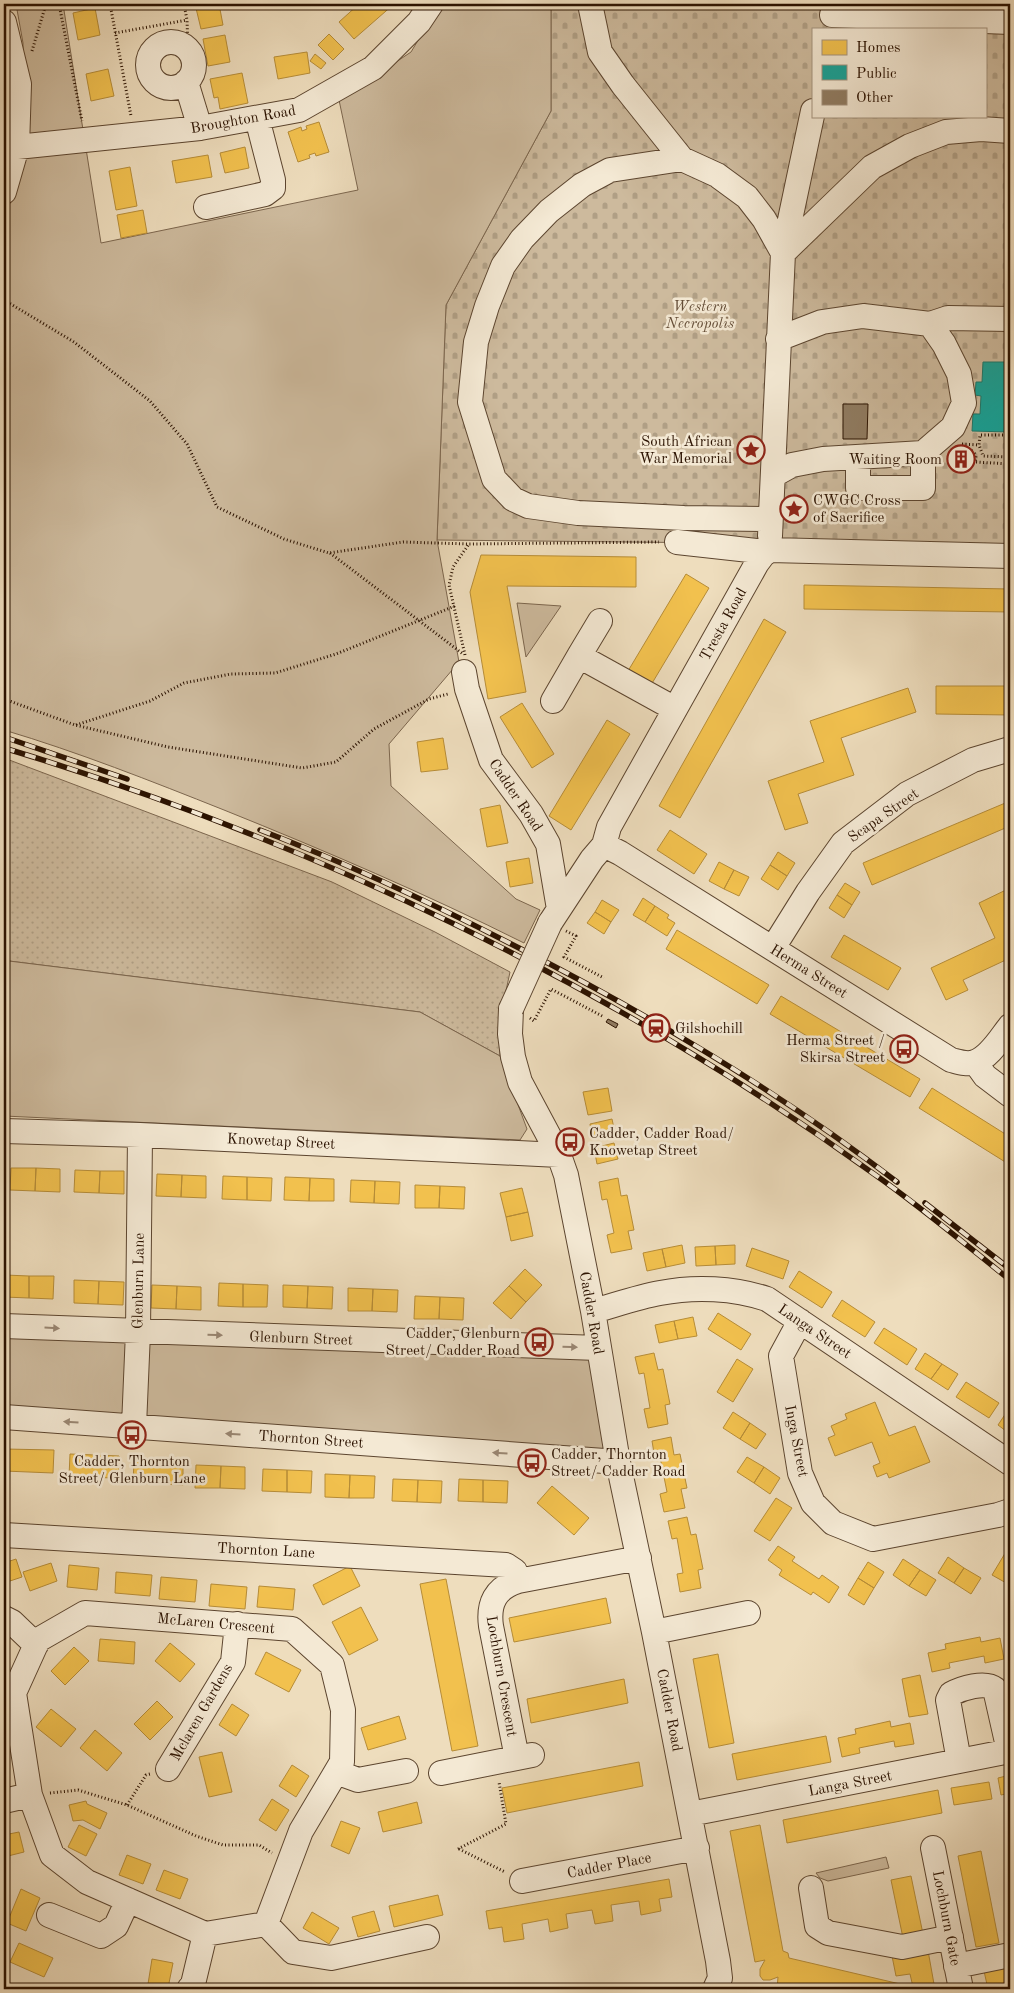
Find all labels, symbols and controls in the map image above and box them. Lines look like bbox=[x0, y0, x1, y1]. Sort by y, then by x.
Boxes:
legend bbox=[812, 28, 986, 118]
text: Homes bbox=[856, 41, 901, 56]
text: Public bbox=[856, 67, 897, 82]
text: Other bbox=[856, 91, 893, 106]
street label: Broughton Road bbox=[189, 104, 297, 137]
park label: Western Necropolis bbox=[665, 300, 734, 332]
place label: South African War Memorial bbox=[639, 435, 732, 467]
place icon: South African War Memorial bbox=[736, 435, 766, 465]
building icon: Waiting Room bbox=[946, 444, 976, 474]
place label: Waiting Room bbox=[848, 453, 942, 468]
place icon: CWGC Cross of Sacrifice bbox=[779, 494, 809, 524]
place label: CWGC Cross of Sacrifice bbox=[813, 494, 901, 526]
street label: Tresta Road bbox=[698, 586, 750, 664]
street label: Cadder Road bbox=[485, 757, 544, 835]
street label: Scapa Street bbox=[846, 786, 922, 846]
street label: Herma Street bbox=[767, 943, 850, 1002]
station icon: Gilshochill bbox=[641, 1013, 671, 1043]
place label: Gilshochill bbox=[675, 1022, 743, 1037]
place label: Herma Street / Skirsa Street bbox=[786, 1034, 885, 1066]
bus stop icon: Herma Street / Skirsa Street bbox=[889, 1034, 919, 1064]
bus stop icon: Cadder, Cadder Road/ Knowetap Street bbox=[555, 1127, 585, 1157]
place label: Cadder, Cadder Road/ Knowetap Street bbox=[589, 1127, 734, 1159]
street label: Knowetap Street bbox=[226, 1132, 336, 1153]
street label: Glenburn Lane bbox=[131, 1233, 148, 1329]
street label: Cadder Road bbox=[576, 1271, 605, 1356]
street label: Langa Street bbox=[775, 1302, 854, 1362]
one-way arrow bbox=[45, 1324, 61, 1332]
place label: Cadder, Glenburn Street/ Cadder Road bbox=[386, 1327, 520, 1359]
bus stop icon: Cadder, Glenburn Street/ Cadder Road bbox=[524, 1327, 554, 1357]
street label: Glenburn Street bbox=[249, 1330, 353, 1349]
one-way arrow bbox=[207, 1331, 223, 1339]
one-way arrow bbox=[562, 1343, 578, 1351]
street label: Inga Street bbox=[781, 1404, 810, 1479]
one-way arrow bbox=[62, 1417, 78, 1425]
bus stop icon: Cadder, Thornton Street/ Glenburn Lane bbox=[117, 1420, 147, 1450]
one-way arrow bbox=[224, 1429, 240, 1437]
street label: Thornton Street bbox=[258, 1429, 364, 1452]
bus stop icon: Cadder, Thornton Street/ Cadder Road bbox=[517, 1448, 547, 1478]
place label: Cadder, Thornton Street/ Cadder Road bbox=[551, 1448, 686, 1480]
one-way arrow bbox=[491, 1449, 507, 1457]
place label: Cadder, Thornton Street/ Glenburn Lane bbox=[58, 1455, 206, 1487]
street label: Thornton Lane bbox=[217, 1541, 315, 1562]
street label: McLaren Crescent bbox=[156, 1612, 275, 1637]
street label: Lochburn Crescent bbox=[482, 1615, 519, 1738]
street label: Mclaren Gardens bbox=[168, 1662, 236, 1764]
street label: Cadder Road bbox=[653, 1668, 684, 1753]
street label: Langa Street bbox=[807, 1769, 893, 1800]
street label: Cadder Place bbox=[566, 1851, 653, 1882]
street label: Lochburn Gate bbox=[929, 1869, 962, 1967]

